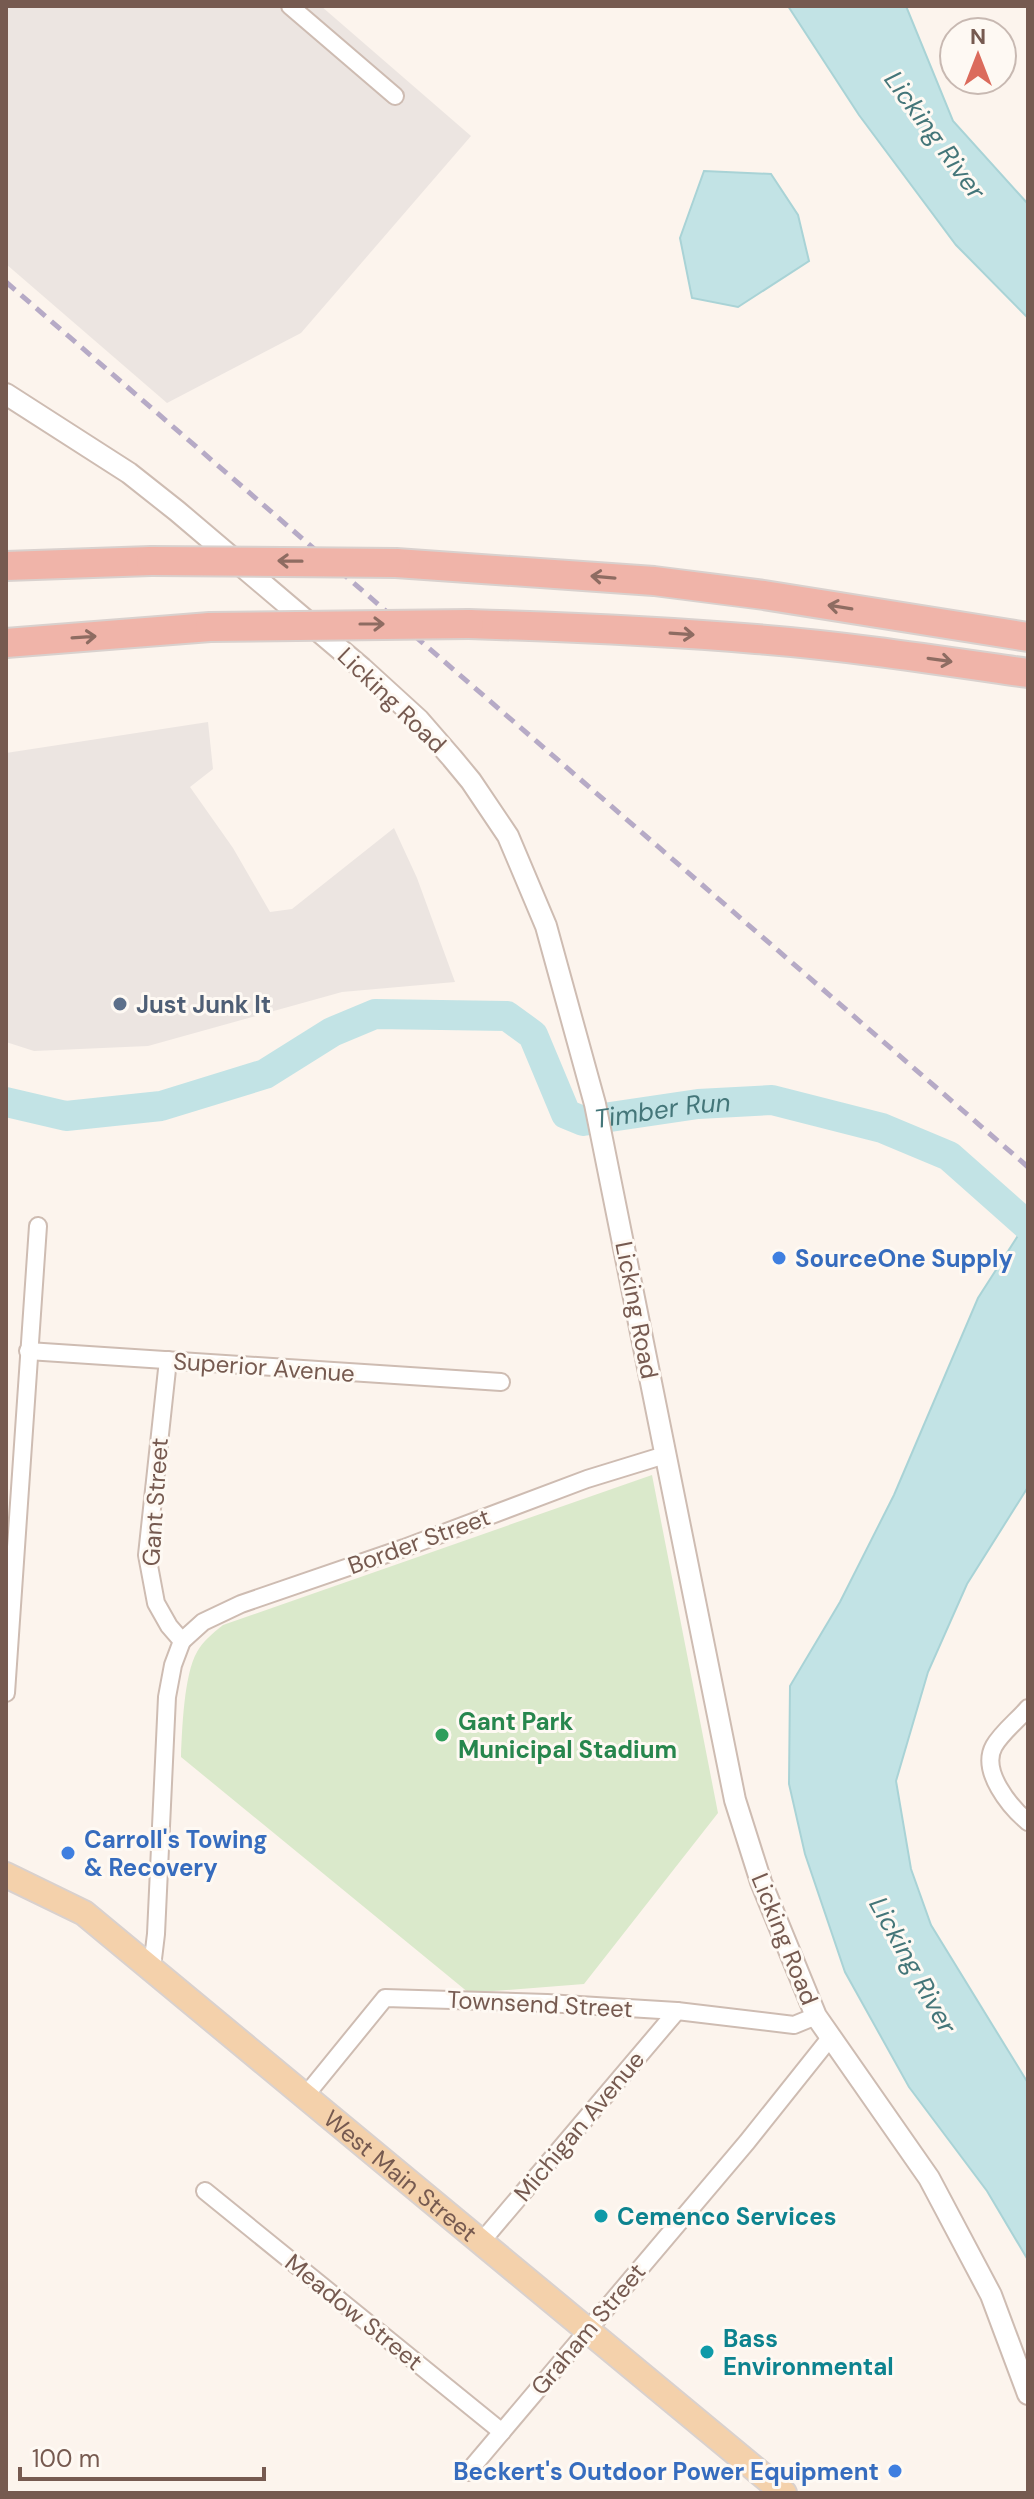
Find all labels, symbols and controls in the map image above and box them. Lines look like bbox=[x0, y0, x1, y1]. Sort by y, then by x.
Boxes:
north arrow bbox=[938, 16, 1018, 96]
text: N bbox=[970, 22, 986, 51]
water label: Licking River bbox=[877, 64, 994, 207]
one-way arrow bbox=[277, 553, 304, 569]
one-way arrow bbox=[590, 569, 617, 584]
one-way arrow bbox=[828, 599, 854, 614]
one-way arrow bbox=[358, 616, 385, 632]
one-way arrow bbox=[668, 627, 695, 642]
one-way arrow bbox=[70, 629, 97, 644]
street label: Licking Road bbox=[331, 640, 453, 760]
one-way arrow bbox=[927, 653, 952, 668]
place label: Just Junk It bbox=[136, 989, 271, 1020]
marker: Just Junk It bbox=[111, 995, 129, 1013]
water label: Timber Run bbox=[592, 1085, 731, 1136]
street label: Licking Road bbox=[608, 1239, 666, 1381]
place label: SourceOne Supply bbox=[795, 1243, 1013, 1274]
marker: SourceOne Supply bbox=[770, 1249, 788, 1267]
street label: Superior Avenue bbox=[172, 1345, 356, 1389]
street label: Gant Street bbox=[135, 1437, 175, 1567]
street label: Border Street bbox=[344, 1501, 494, 1581]
place label: Gant Park Municipal Stadium bbox=[458, 1706, 677, 1765]
marker: Gant Park Municipal Stadium bbox=[433, 1726, 451, 1744]
place label: Carroll's Towing & Recovery bbox=[84, 1824, 268, 1883]
marker: Carroll's Towing & Recovery bbox=[59, 1844, 77, 1862]
street label: Licking Road bbox=[745, 1869, 825, 2009]
water label: Licking River bbox=[862, 1891, 965, 2040]
street label: Townsend Street bbox=[446, 1984, 634, 2024]
street label: Michigan Avenue bbox=[507, 2044, 651, 2208]
street label: West Main Street bbox=[318, 2103, 484, 2248]
place label: Cemenco Services bbox=[617, 2201, 837, 2232]
marker: Cemenco Services bbox=[592, 2207, 610, 2225]
street label: Meadow Street bbox=[279, 2247, 429, 2377]
street label: Graham Street bbox=[524, 2257, 652, 2401]
place label: Bass Environmental bbox=[723, 2323, 894, 2382]
marker: Bass Environmental bbox=[698, 2343, 716, 2361]
scale bar bbox=[20, 2431, 264, 2481]
text: 100 m bbox=[32, 2443, 100, 2474]
place label: Beckert's Outdoor Power Equipment bbox=[453, 2456, 879, 2487]
marker: Beckert's Outdoor Power Equipment bbox=[886, 2462, 904, 2480]

